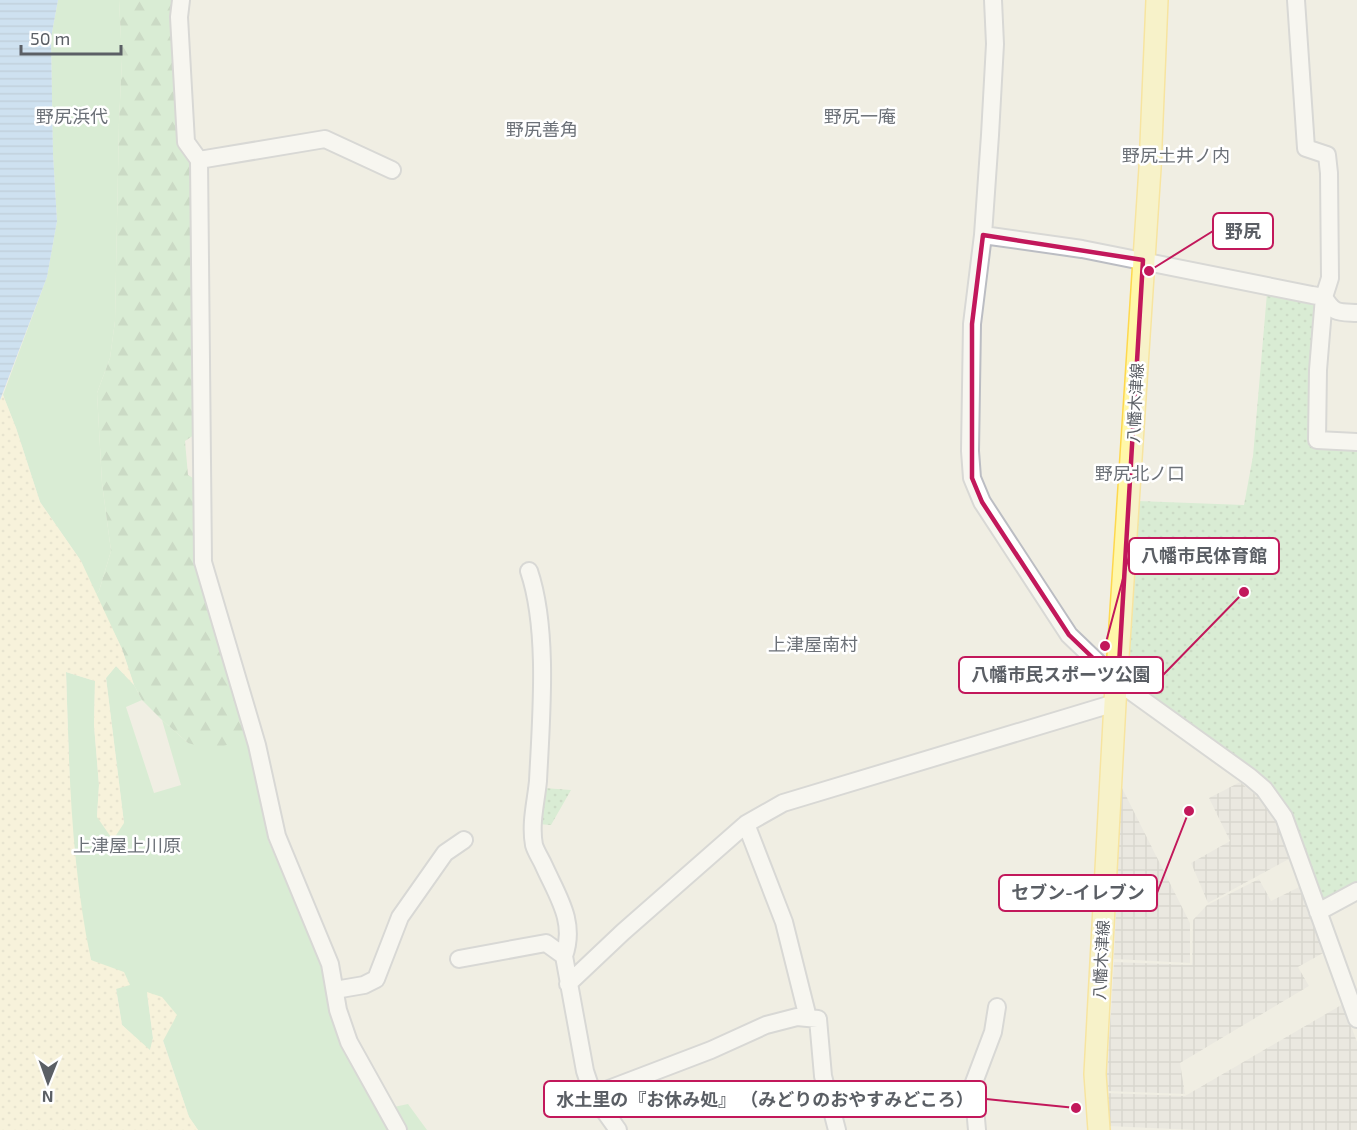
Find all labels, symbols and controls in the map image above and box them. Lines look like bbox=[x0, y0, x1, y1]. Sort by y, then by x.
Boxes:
scale bar bbox=[21, 18, 122, 56]
text: 50 m bbox=[30, 27, 70, 49]
district label: 野尻浜代 bbox=[36, 105, 108, 127]
district label: 野尻一庵 bbox=[824, 105, 896, 127]
district label: 野尻善角 bbox=[506, 118, 578, 140]
district label: 野尻土井ノ内 bbox=[1122, 144, 1230, 166]
callout: 野尻 bbox=[1213, 213, 1273, 249]
text: 野尻 bbox=[1225, 220, 1261, 242]
street label: 八幡木津線 bbox=[1123, 363, 1146, 443]
district label: 野尻北ノ口 bbox=[1095, 462, 1185, 484]
callout: 八幡市民体育館 bbox=[1129, 538, 1279, 574]
text: 八幡市民体育館 bbox=[1141, 544, 1267, 566]
district label: 上津屋南村 bbox=[768, 633, 858, 655]
callout: 八幡市民スポーツ公園 bbox=[959, 657, 1163, 693]
text: 八幡市民スポーツ公園 bbox=[971, 663, 1151, 685]
district label: 上津屋上川原 bbox=[73, 834, 181, 856]
callout: セブン-イレブン bbox=[999, 875, 1157, 911]
text: セブン-イレブン bbox=[1011, 881, 1145, 903]
street label: 八幡木津線 bbox=[1089, 920, 1112, 1000]
north arrow bbox=[18, 1052, 78, 1112]
callout: 水土里の『お休み処』 （みどりのおやすみどころ） bbox=[544, 1081, 986, 1117]
text: N bbox=[42, 1088, 54, 1107]
text: 水土里の『お休み処』 （みどりのおやすみどころ） bbox=[556, 1088, 974, 1110]

